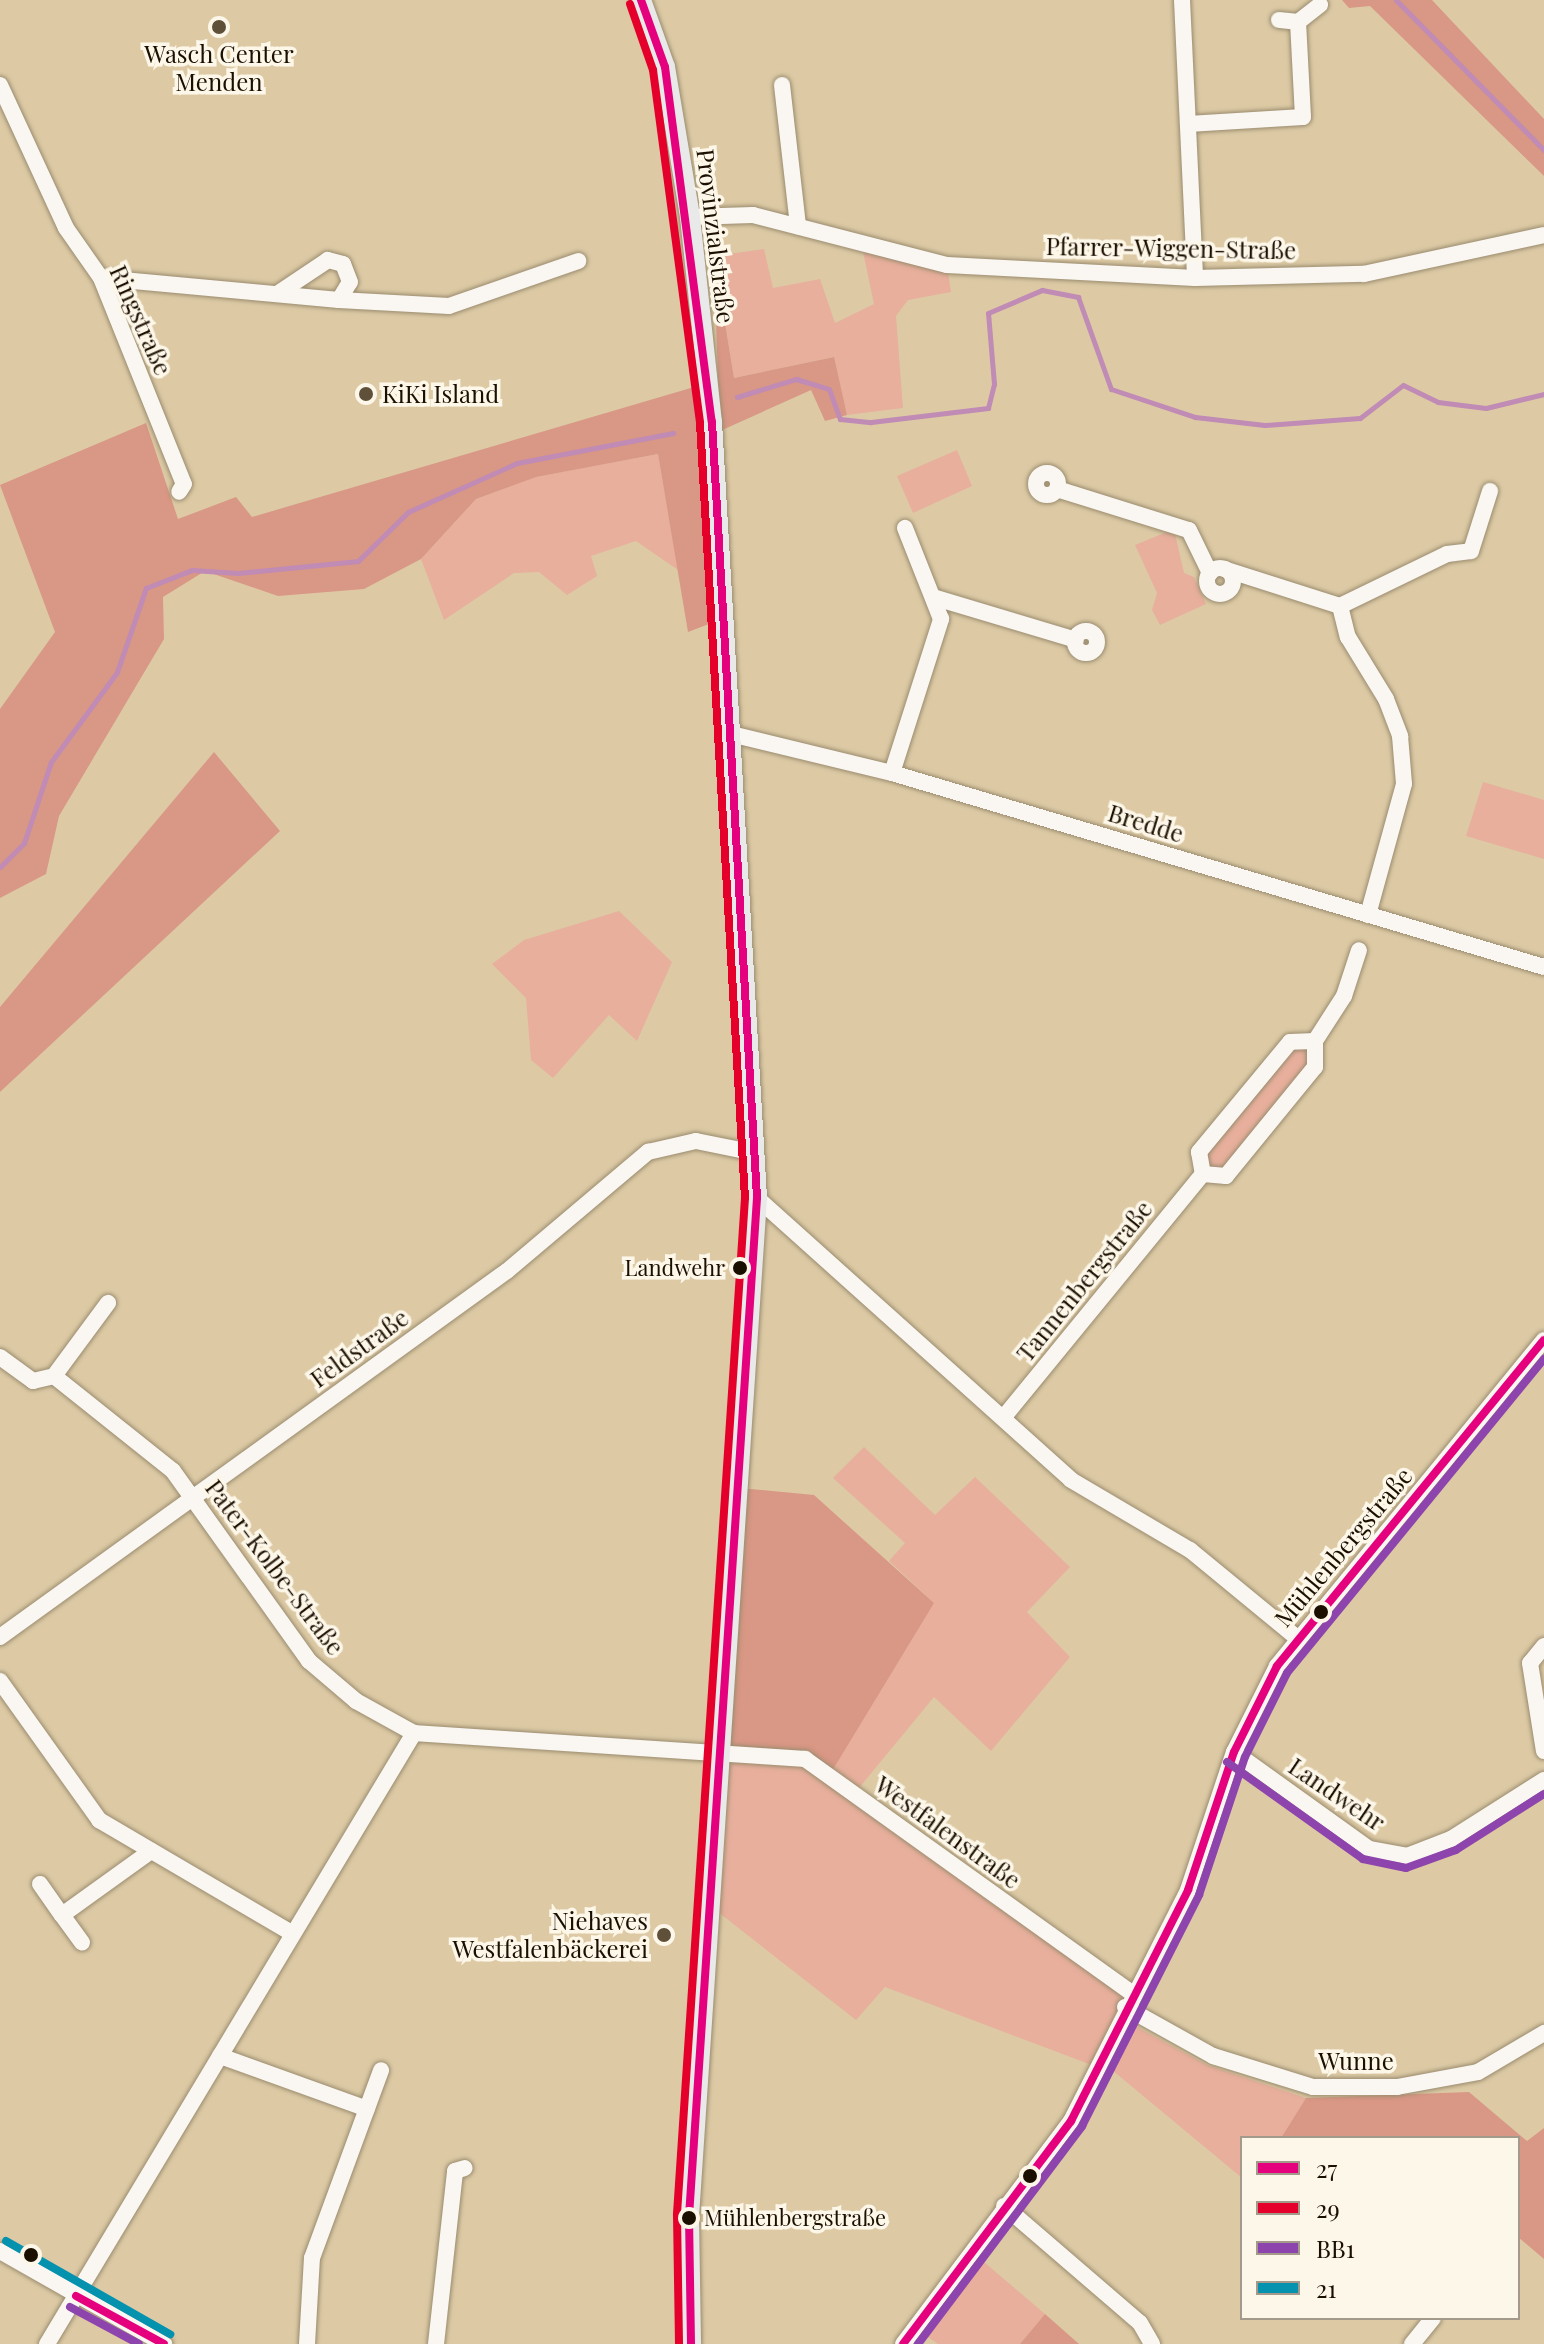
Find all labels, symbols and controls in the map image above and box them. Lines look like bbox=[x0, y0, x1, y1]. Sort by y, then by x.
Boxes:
marker: Wasch Center Menden bbox=[210, 18, 228, 36]
place label: Wasch Center Menden bbox=[144, 40, 294, 96]
street label: Provinzialstraße bbox=[691, 147, 741, 325]
street label: Pfarrer-Wiggen-Straße bbox=[1046, 231, 1296, 265]
street label: Ringstraße bbox=[104, 261, 178, 379]
place label: KiKi Island bbox=[382, 380, 499, 408]
marker: KiKi Island bbox=[357, 385, 375, 403]
street label: Bredde bbox=[1105, 798, 1187, 848]
street label: Tannenbergstraße bbox=[1010, 1195, 1158, 1367]
place label: Landwehr bbox=[625, 1255, 725, 1281]
marker: Landwehr bbox=[732, 1260, 748, 1276]
street label: Feldstraße bbox=[304, 1303, 414, 1393]
street label: Mühlenbergstraße bbox=[1268, 1462, 1418, 1632]
street label: Pater-Kolbe-Straße bbox=[200, 1474, 350, 1660]
unlabelled marker bbox=[1313, 1604, 1329, 1620]
street label: Landwehr bbox=[1284, 1751, 1390, 1837]
street label: Westfalenstraße bbox=[870, 1770, 1026, 1894]
place label: Niehaves Westfalenbäckerei bbox=[452, 1907, 648, 1963]
marker: Niehaves Westfalenbäckerei bbox=[655, 1926, 673, 1944]
street label: Wunne bbox=[1318, 2047, 1394, 2075]
legend bbox=[1240, 2136, 1520, 2320]
text: 27 bbox=[1316, 2152, 1337, 2184]
unlabelled marker bbox=[1022, 2168, 1038, 2184]
text: 29 bbox=[1316, 2192, 1340, 2224]
place label: Mühlenbergstraße bbox=[704, 2205, 886, 2231]
marker: Mühlenbergstraße bbox=[681, 2210, 697, 2226]
text: BB1 bbox=[1316, 2232, 1355, 2264]
unlabelled marker bbox=[23, 2247, 39, 2263]
text: 21 bbox=[1316, 2272, 1336, 2304]

